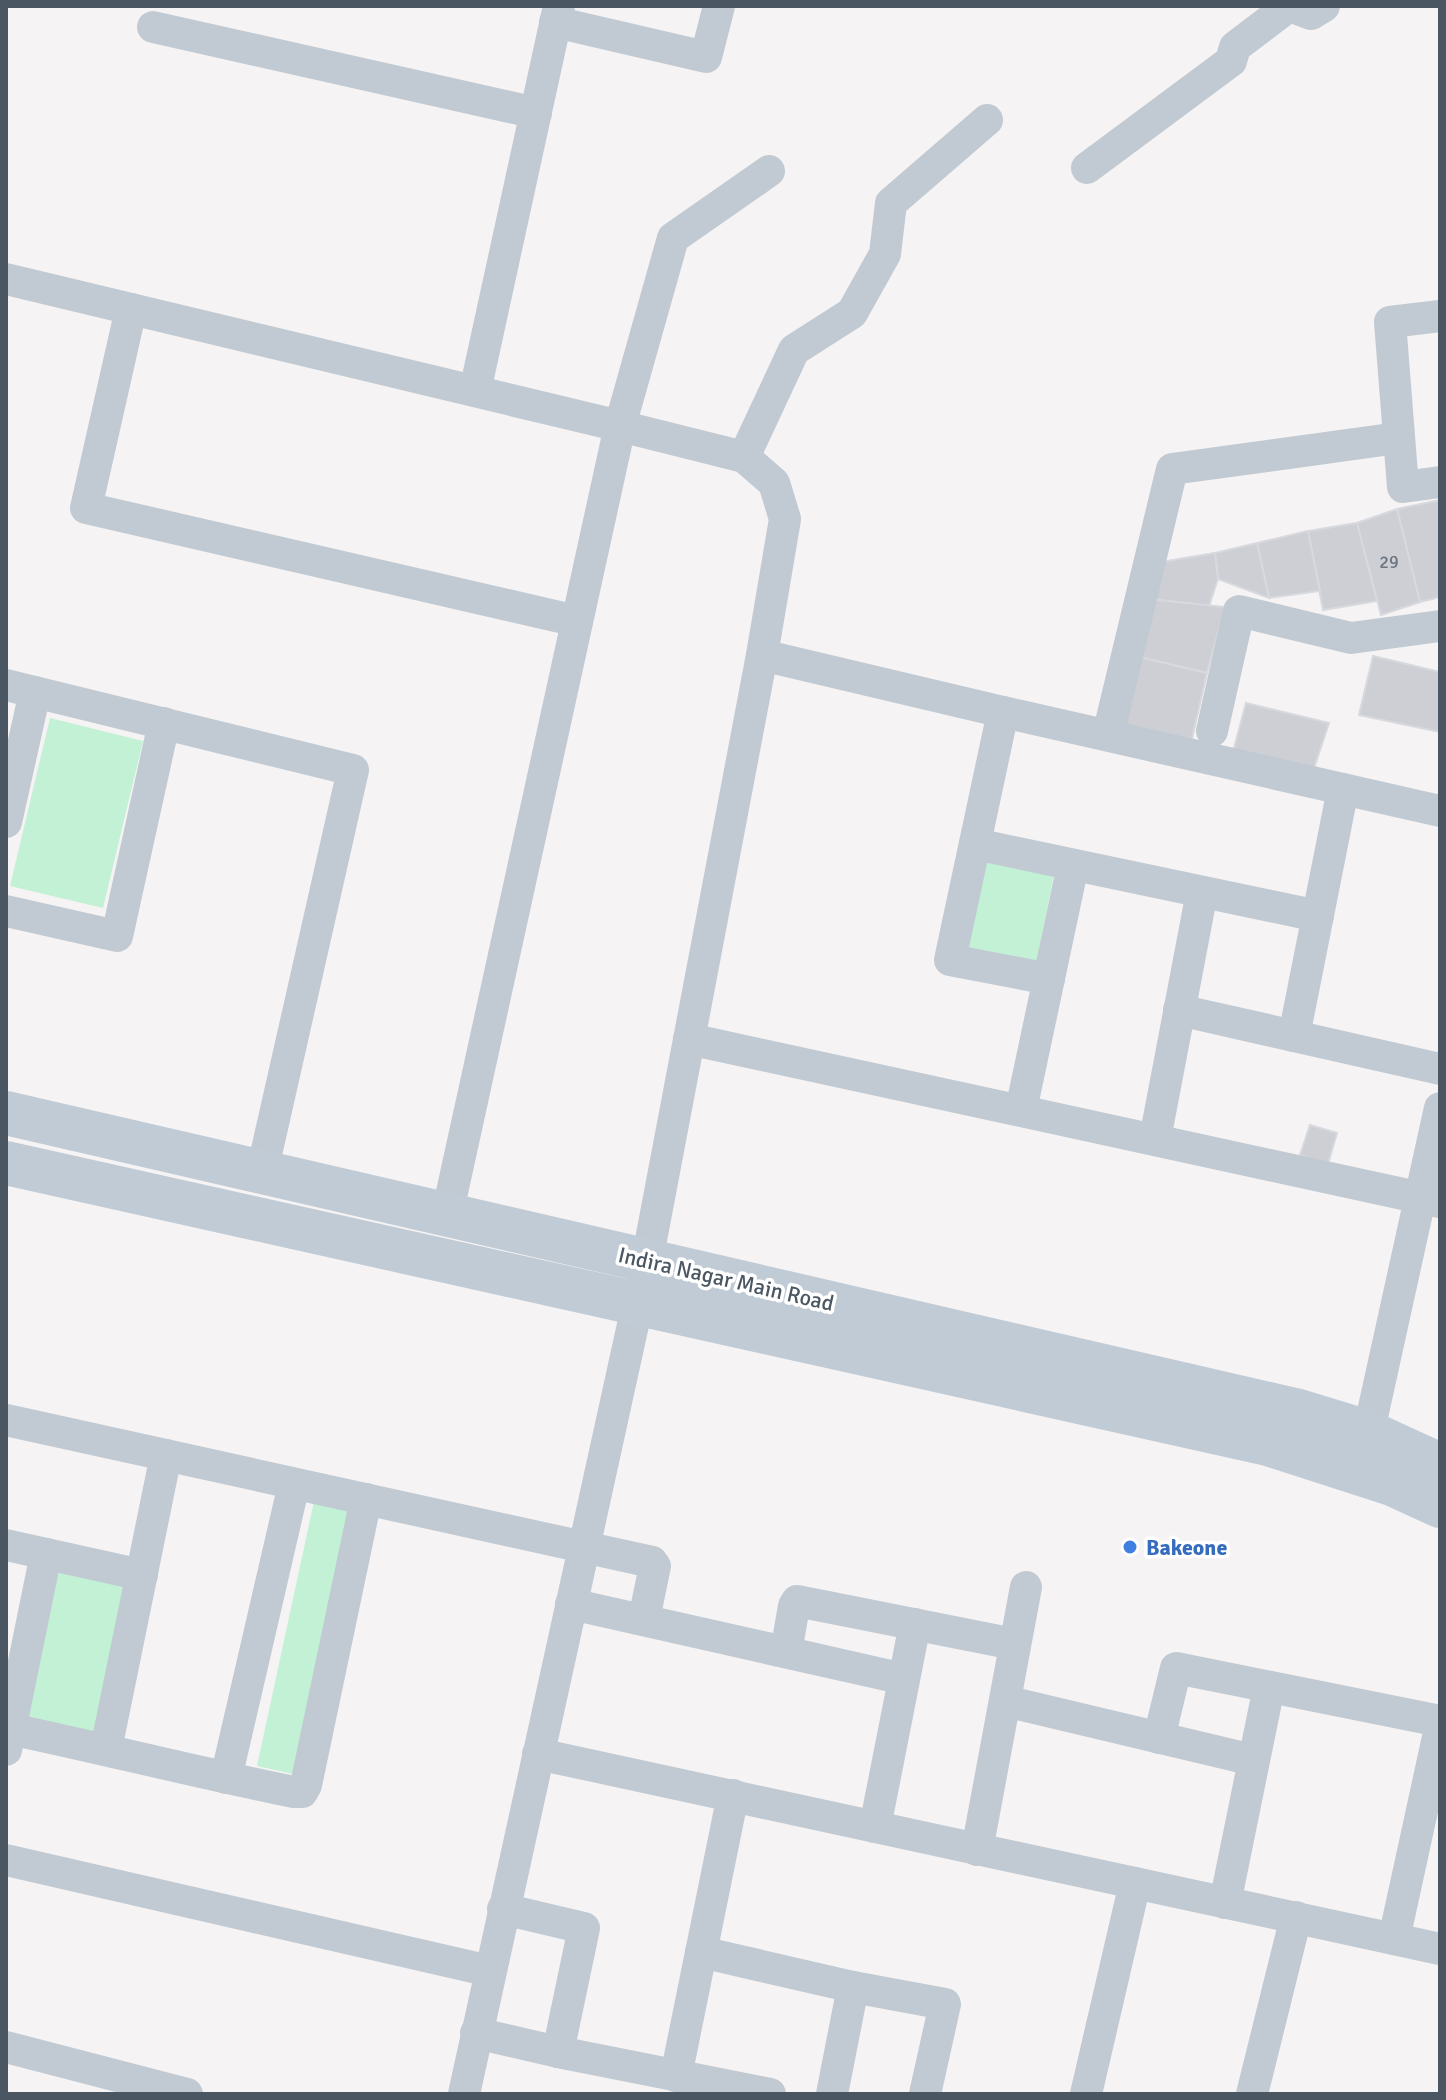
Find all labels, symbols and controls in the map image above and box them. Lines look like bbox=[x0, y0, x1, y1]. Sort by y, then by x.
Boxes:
house number: 29 bbox=[1379, 551, 1399, 573]
street label: Indira Nagar Main Road bbox=[616, 1241, 836, 1317]
place label: Bakeone bbox=[1146, 1534, 1227, 1561]
marker: Bakeone bbox=[1121, 1538, 1139, 1556]

